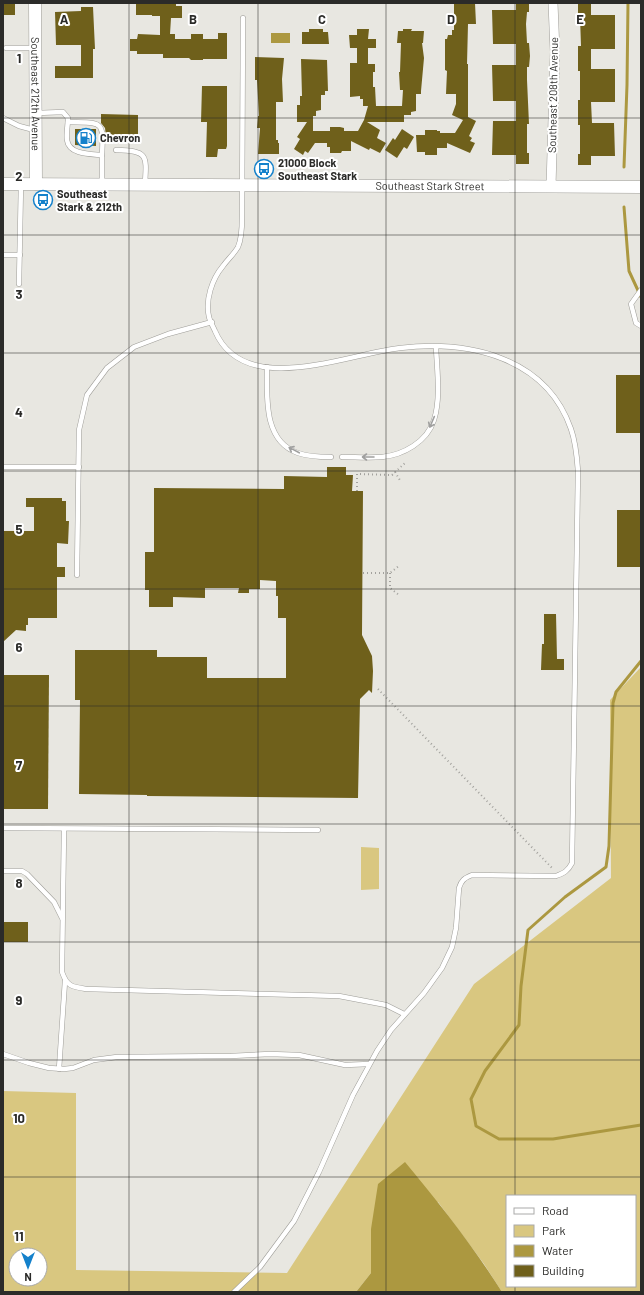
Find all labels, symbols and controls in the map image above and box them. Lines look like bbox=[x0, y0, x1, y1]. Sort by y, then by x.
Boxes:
text: A bbox=[60, 11, 69, 27]
text: B bbox=[189, 11, 197, 27]
text: C bbox=[318, 11, 326, 27]
text: D bbox=[447, 11, 455, 27]
text: E bbox=[576, 11, 584, 27]
street label: Southeast 212th Avenue bbox=[29, 37, 43, 151]
street label: Southeast 208th Avenue bbox=[545, 37, 560, 153]
text: 1 bbox=[17, 50, 21, 66]
fuel station icon: Chevron bbox=[75, 127, 97, 149]
place label: Chevron bbox=[100, 131, 140, 144]
place label: 21000 Block Southeast Stark bbox=[278, 156, 357, 182]
bus stop icon: 21000 Block Southeast Stark bbox=[253, 158, 275, 180]
text: 2 bbox=[15, 168, 23, 184]
street label: Southeast Stark Street bbox=[375, 179, 485, 192]
place label: Southeast Stark & 212th bbox=[57, 187, 122, 213]
bus stop icon: Southeast Stark & 212th bbox=[32, 189, 54, 211]
text: 3 bbox=[15, 286, 23, 302]
text: 4 bbox=[15, 404, 23, 420]
one-way arrow bbox=[428, 416, 436, 428]
one-way arrow bbox=[288, 446, 300, 453]
one-way arrow bbox=[362, 453, 375, 461]
text: 5 bbox=[15, 521, 23, 537]
text: 6 bbox=[16, 639, 23, 655]
text: 7 bbox=[16, 757, 23, 773]
text: 8 bbox=[15, 875, 23, 891]
text: 9 bbox=[16, 992, 23, 1008]
text: 10 bbox=[13, 1110, 25, 1126]
legend bbox=[506, 1195, 636, 1287]
text: Road bbox=[542, 1203, 569, 1217]
text: Park bbox=[542, 1223, 566, 1237]
text: 11 bbox=[14, 1228, 24, 1244]
text: Water bbox=[542, 1243, 574, 1257]
north arrow bbox=[8, 1247, 48, 1287]
text: Building bbox=[542, 1263, 584, 1277]
text: N bbox=[24, 1271, 32, 1284]

